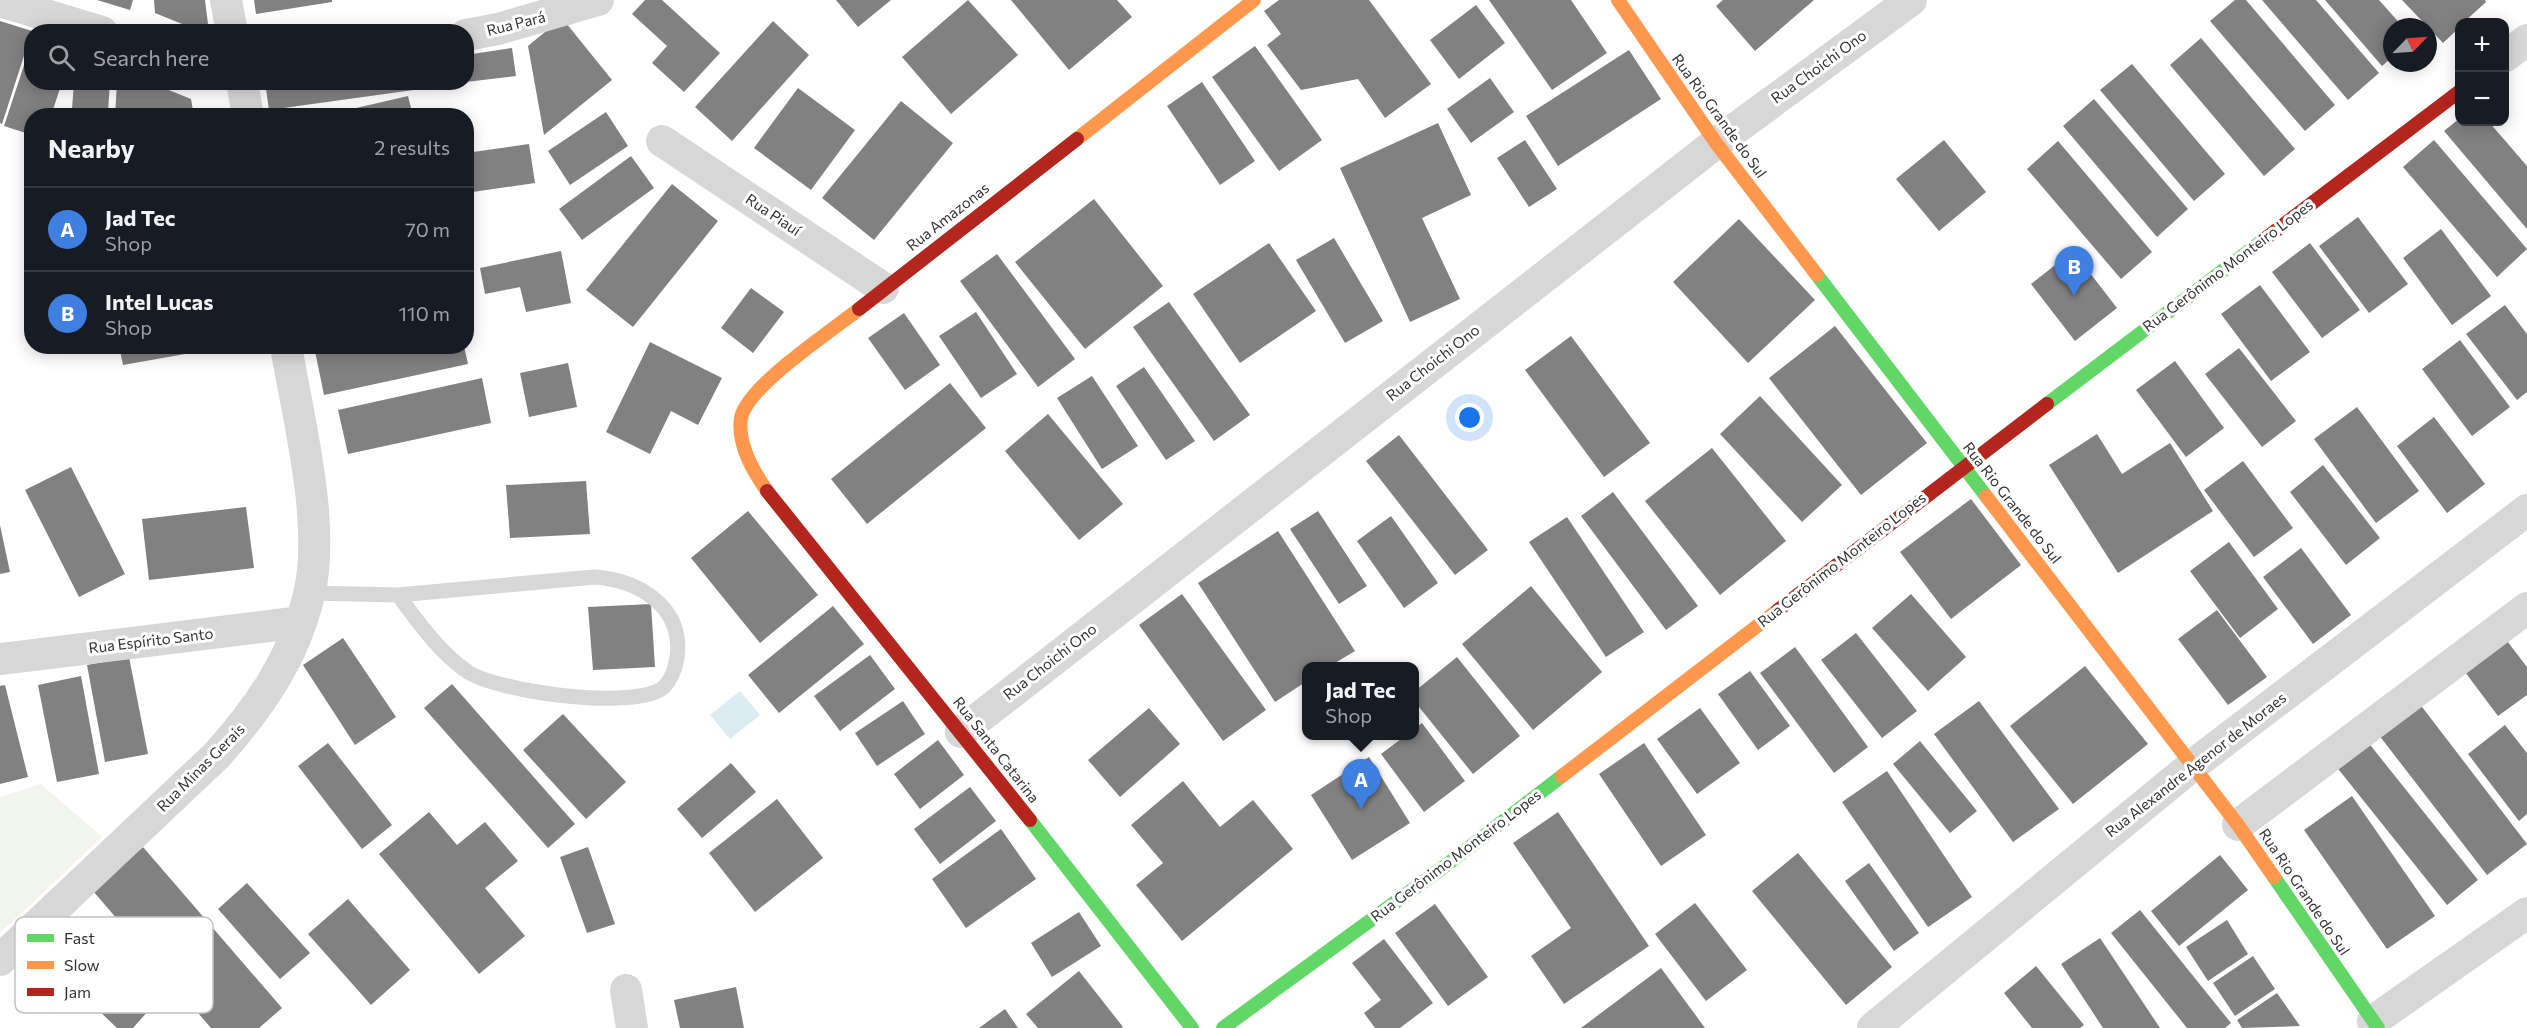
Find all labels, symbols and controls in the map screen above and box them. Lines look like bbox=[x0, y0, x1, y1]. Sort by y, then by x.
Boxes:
street label: Rua Pará bbox=[484, 7, 547, 39]
north arrow bbox=[2383, 18, 2437, 72]
map controls bbox=[2455, 18, 2509, 126]
button: + bbox=[2455, 18, 2509, 72]
search box bbox=[24, 24, 474, 90]
street label: Rua Choichi Ono bbox=[1767, 26, 1870, 107]
icon: search bbox=[45, 41, 78, 74]
text: Search here bbox=[93, 44, 209, 71]
street label: Rua Rio Grande do Sul bbox=[1669, 50, 1771, 181]
button: − bbox=[2455, 72, 2509, 126]
text: Nearby bbox=[48, 132, 135, 163]
text: 2 results bbox=[374, 135, 450, 159]
street label: Rua Amazonas bbox=[902, 178, 992, 254]
street label: Rua Piauí bbox=[743, 189, 805, 240]
street label: Rua Gerônimo Monteiro Lopes bbox=[2139, 195, 2316, 335]
text: Jad Tec bbox=[105, 204, 176, 231]
text: A bbox=[60, 217, 75, 241]
text: 70 m bbox=[405, 217, 450, 241]
text: Shop bbox=[105, 231, 152, 255]
pin: B bbox=[2054, 246, 2094, 296]
text: Intel Lucas bbox=[105, 288, 213, 315]
text: B bbox=[61, 301, 74, 325]
text: 110 m bbox=[399, 301, 450, 325]
text: Shop bbox=[105, 315, 152, 339]
street label: Rua Choichi Ono bbox=[1382, 320, 1483, 404]
your location bbox=[1455, 403, 1484, 432]
street label: Rua Rio Grande do Sul bbox=[1960, 438, 2066, 567]
street label: Rua Gerônimo Monteiro Lopes bbox=[1754, 488, 1929, 630]
street label: Rua Choichi Ono bbox=[999, 619, 1100, 703]
street label: Rua Espírito Santo bbox=[88, 623, 214, 657]
popup bbox=[1302, 662, 1419, 740]
text: Jad Tec bbox=[1325, 676, 1396, 703]
street label: Rua Alexandre Agenor de Moraes bbox=[2101, 688, 2289, 840]
street label: Rua Santa Catarina bbox=[950, 693, 1044, 806]
text: Shop bbox=[1325, 703, 1372, 727]
street label: Rua Minas Gerais bbox=[153, 720, 248, 815]
pin: A bbox=[1342, 760, 1380, 809]
street label: Rua Gerônimo Monteiro Lopes bbox=[1367, 785, 1544, 925]
street label: Rua Rio Grande do Sul bbox=[2256, 825, 2354, 958]
legend bbox=[15, 917, 213, 1013]
text: Fast bbox=[64, 928, 95, 947]
text: Slow bbox=[64, 955, 100, 974]
text: Jam bbox=[64, 982, 91, 1001]

